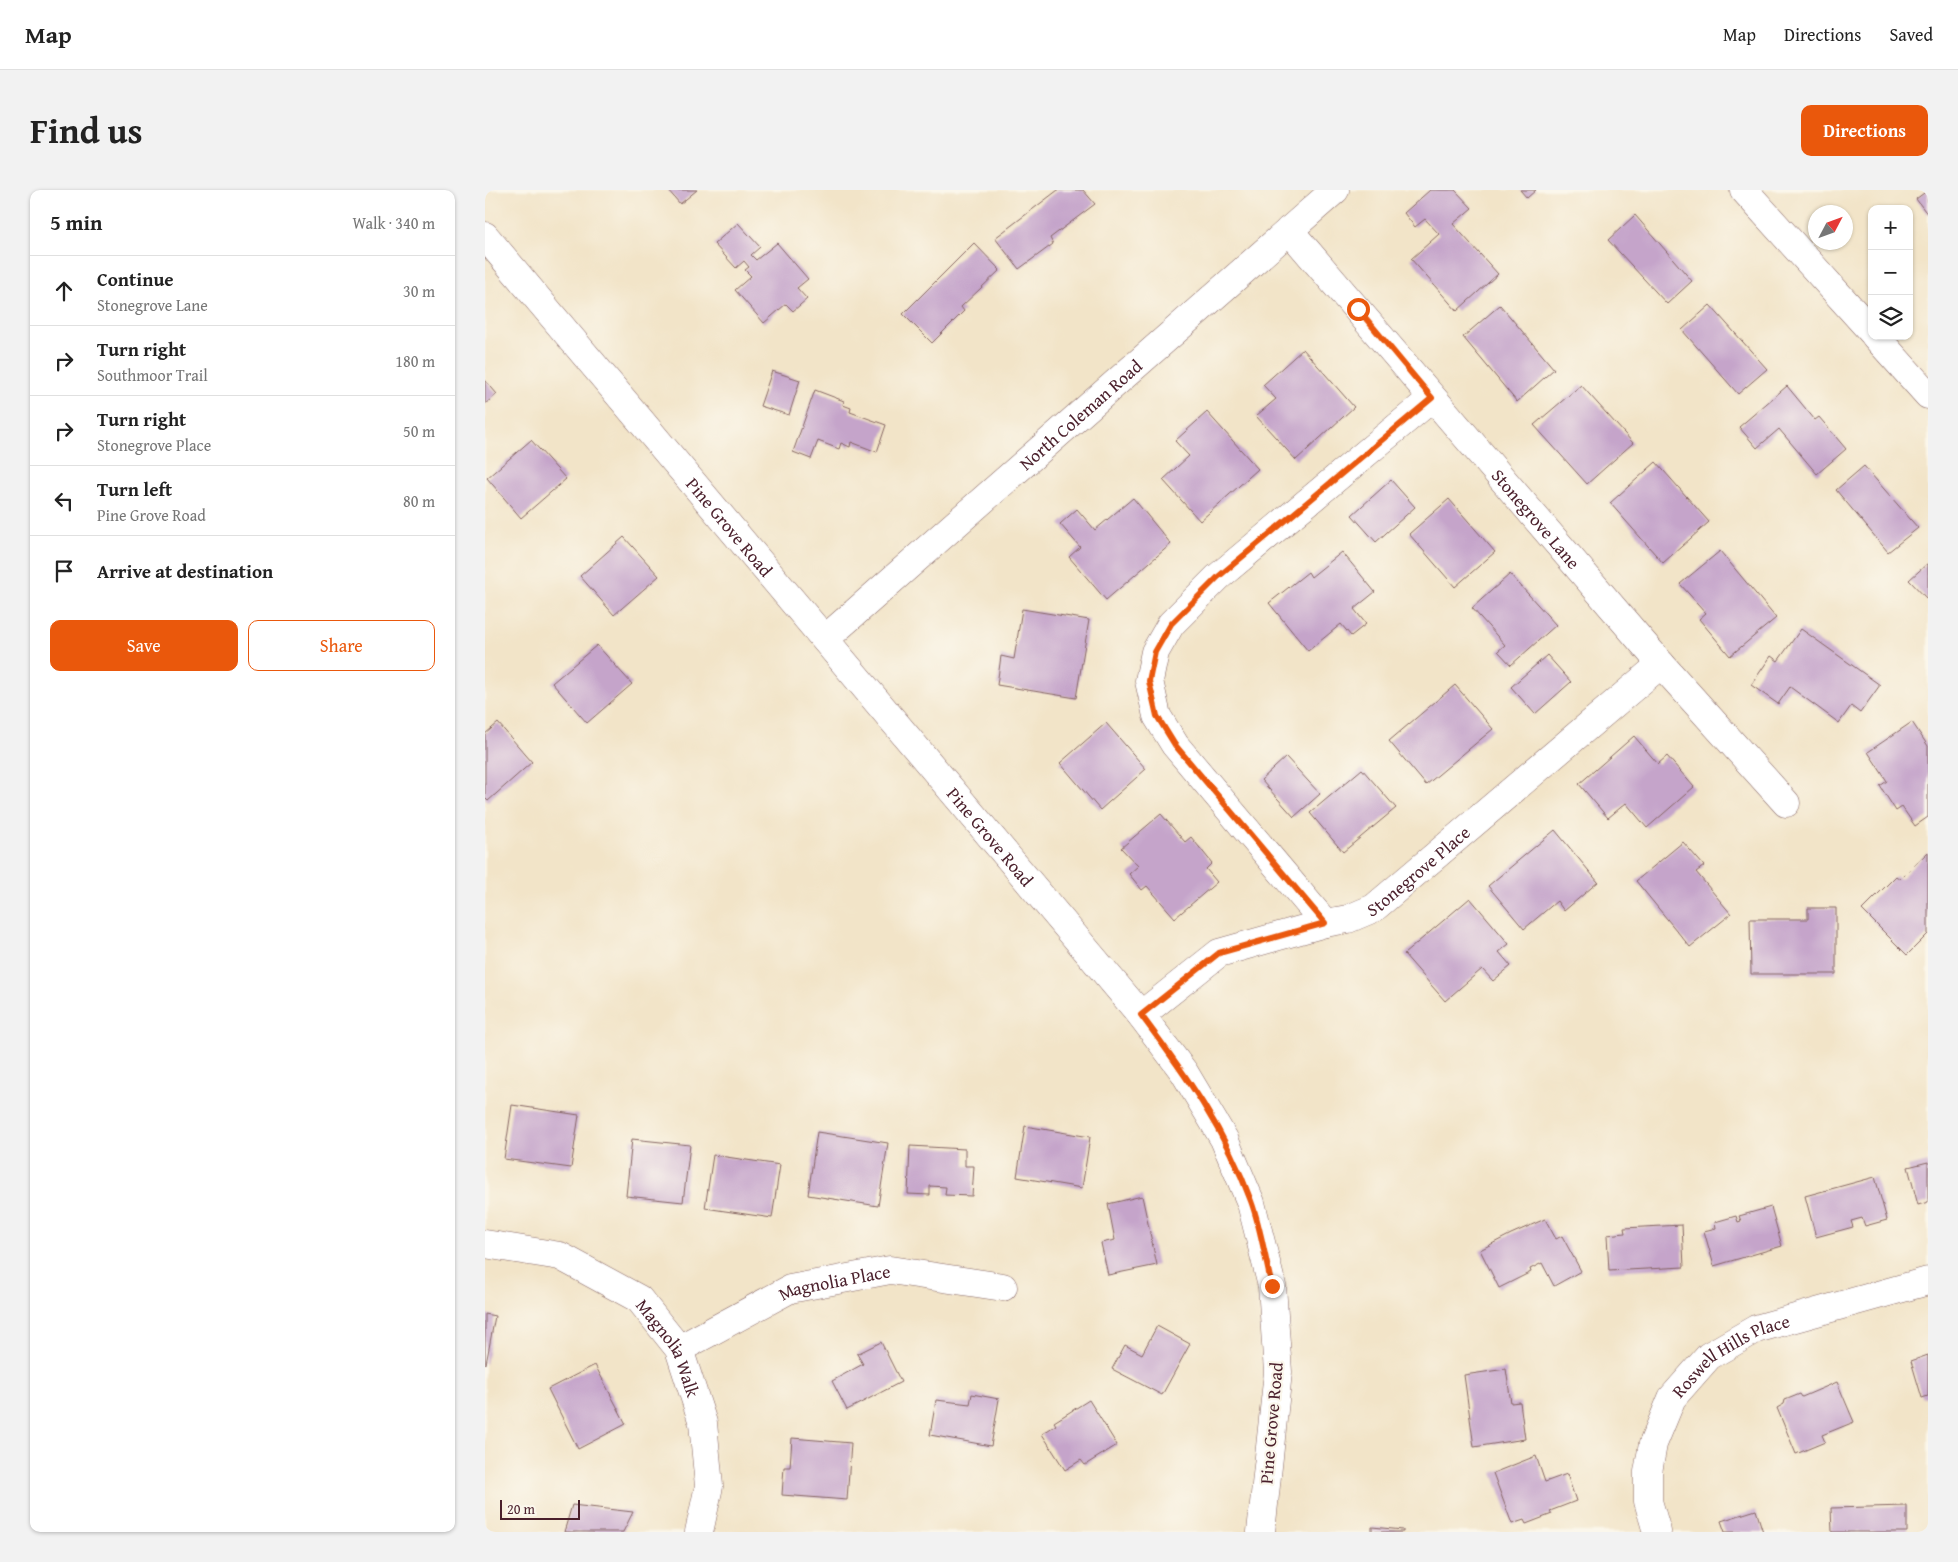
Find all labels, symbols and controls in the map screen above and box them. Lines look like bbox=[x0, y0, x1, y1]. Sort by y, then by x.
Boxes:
text: Map bbox=[25, 17, 72, 52]
text: Map bbox=[1723, 21, 1756, 48]
text: Directions bbox=[1784, 21, 1861, 48]
text: Saved bbox=[1889, 21, 1933, 48]
text: Find us bbox=[30, 105, 143, 156]
button: Directions bbox=[1801, 105, 1928, 156]
north arrow bbox=[1808, 205, 1853, 250]
map controls bbox=[1868, 205, 1913, 340]
button: + bbox=[1868, 205, 1913, 250]
text: 5 min bbox=[50, 207, 102, 238]
text: Walk · 340 m bbox=[352, 211, 435, 235]
button: − bbox=[1868, 250, 1913, 295]
text: Continue bbox=[97, 265, 174, 293]
icon: ahead bbox=[50, 277, 78, 305]
text: 30 m bbox=[403, 279, 435, 303]
text: Stonegrove Lane bbox=[97, 293, 208, 317]
button: layers bbox=[1868, 295, 1913, 340]
route start bbox=[1347, 298, 1370, 321]
text: Turn right bbox=[97, 335, 186, 363]
icon: right bbox=[50, 347, 78, 375]
text: 180 m bbox=[395, 349, 435, 373]
street label: North Coleman Road bbox=[1013, 352, 1148, 476]
text: Southmoor Trail bbox=[97, 363, 208, 387]
text: Turn right bbox=[97, 405, 186, 433]
icon: right bbox=[50, 417, 78, 445]
text: 50 m bbox=[403, 419, 435, 443]
text: Stonegrove Place bbox=[97, 433, 211, 457]
street label: Stonegrove Lane bbox=[1485, 462, 1587, 575]
street label: Pine Grove Road bbox=[680, 471, 780, 583]
text: Turn left bbox=[97, 475, 172, 503]
icon: left bbox=[50, 487, 78, 515]
text: 80 m bbox=[403, 489, 435, 513]
text: Pine Grove Road bbox=[97, 503, 206, 527]
icon: arrive bbox=[50, 557, 78, 585]
text: Arrive at destination bbox=[97, 557, 273, 585]
button: Save bbox=[50, 620, 238, 671]
button: Share bbox=[248, 620, 435, 671]
street label: Pine Grove Road bbox=[941, 781, 1041, 892]
street label: Stonegrove Place bbox=[1363, 819, 1476, 923]
street label: Magnolia Place bbox=[773, 1257, 892, 1307]
route end bbox=[1261, 1275, 1284, 1298]
street label: Magnolia Walk bbox=[630, 1292, 707, 1401]
street label: Roswell Hills Place bbox=[1665, 1307, 1793, 1403]
street label: Pine Grove Road bbox=[1252, 1360, 1290, 1485]
scale bar bbox=[500, 1497, 580, 1520]
text: 20 m bbox=[507, 1499, 535, 1519]

